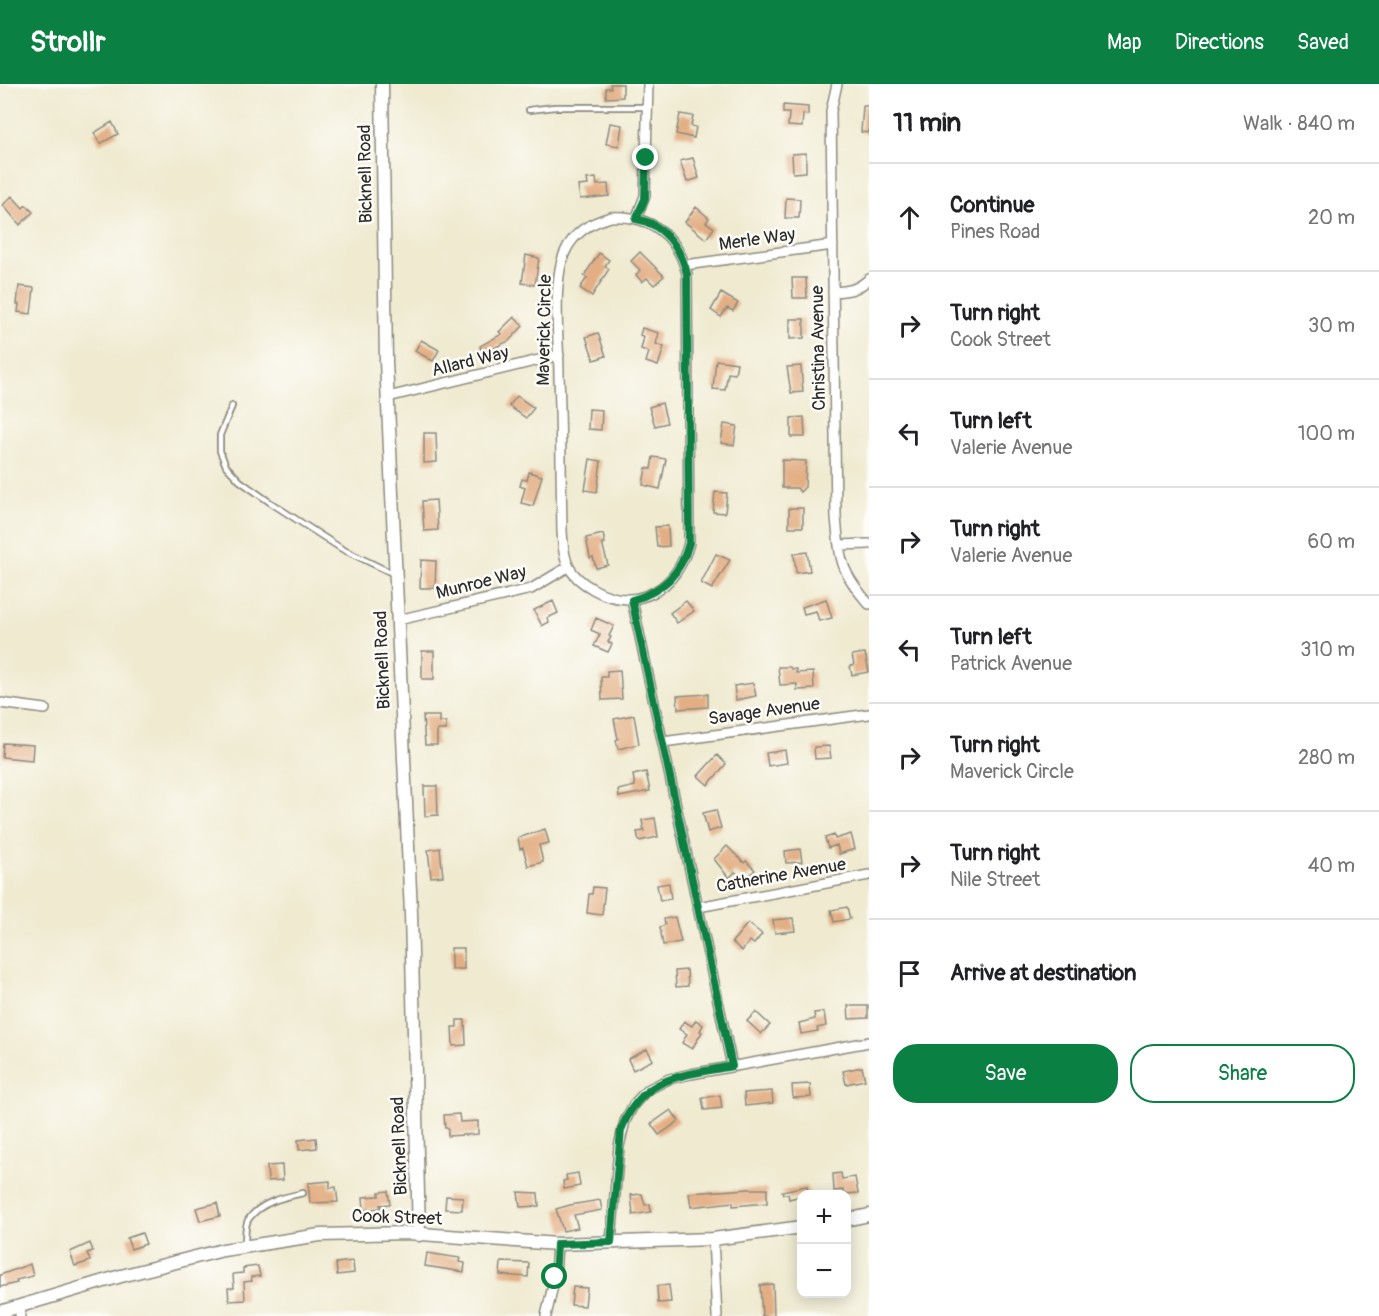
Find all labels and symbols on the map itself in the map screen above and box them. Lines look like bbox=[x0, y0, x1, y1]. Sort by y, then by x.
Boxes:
street label: Bicknell Road bbox=[353, 124, 378, 224]
route end bbox=[632, 144, 658, 170]
street label: Merle Way bbox=[717, 223, 797, 256]
street label: Maverick Circle bbox=[532, 274, 557, 386]
street label: Christina Avenue bbox=[806, 285, 831, 411]
street label: Allard Way bbox=[429, 341, 511, 382]
street label: Munroe Way bbox=[434, 560, 529, 605]
street label: Bicknell Road bbox=[369, 610, 396, 710]
street label: Savage Avenue bbox=[707, 692, 821, 731]
street label: Catherine Avenue bbox=[714, 853, 848, 898]
street label: Bicknell Road bbox=[386, 1096, 413, 1196]
street label: Cook Street bbox=[351, 1204, 443, 1231]
route start bbox=[541, 1263, 567, 1289]

